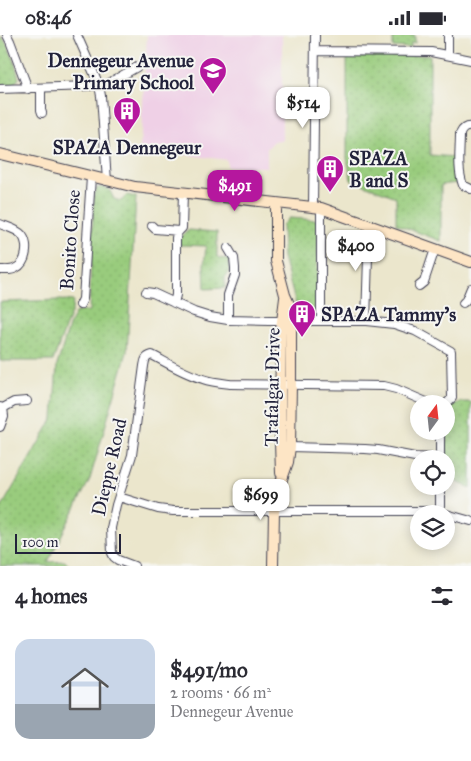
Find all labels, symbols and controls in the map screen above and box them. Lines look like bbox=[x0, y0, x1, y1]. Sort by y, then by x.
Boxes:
text: 08:46 bbox=[25, 6, 71, 29]
place label: Dennegeur Avenue Primary School bbox=[47, 49, 195, 95]
school or university icon: Dennegeur Avenue Primary School bbox=[198, 56, 228, 95]
pin: $514 bbox=[273, 87, 333, 129]
text: $514 bbox=[287, 93, 319, 112]
building icon: SPAZA Dennegeur bbox=[112, 96, 142, 135]
place label: SPAZA Dennegeur bbox=[53, 136, 202, 160]
place label: SPAZA B and S bbox=[349, 147, 409, 192]
building icon: SPAZA B and S bbox=[315, 154, 345, 193]
pin: $491 bbox=[205, 169, 265, 212]
text: $491 bbox=[218, 176, 252, 195]
street label: Bonito Close bbox=[55, 189, 85, 291]
pin: $400 bbox=[326, 229, 386, 272]
text: $400 bbox=[337, 236, 375, 255]
building icon: SPAZA Tammy's bbox=[287, 299, 317, 338]
place label: SPAZA Tammy's bbox=[321, 303, 456, 327]
street label: Trafalgar Drive bbox=[259, 327, 286, 447]
north arrow bbox=[410, 395, 455, 440]
map controls bbox=[410, 395, 455, 550]
street label: Dieppe Road bbox=[87, 415, 132, 518]
button: locate bbox=[410, 450, 455, 495]
pin: $699 bbox=[231, 479, 291, 521]
text: $699 bbox=[244, 485, 279, 504]
button: layers bbox=[410, 505, 455, 550]
scale bar bbox=[15, 531, 121, 554]
text: 100 m bbox=[22, 534, 59, 551]
icon: filters bbox=[428, 582, 456, 610]
text: 4 homes bbox=[15, 583, 87, 609]
text: $491/mo bbox=[170, 657, 248, 683]
icon: home bbox=[55, 659, 115, 719]
text: 2 rooms · 66 m² bbox=[170, 683, 271, 702]
text: Dennegeur Avenue bbox=[170, 702, 293, 721]

